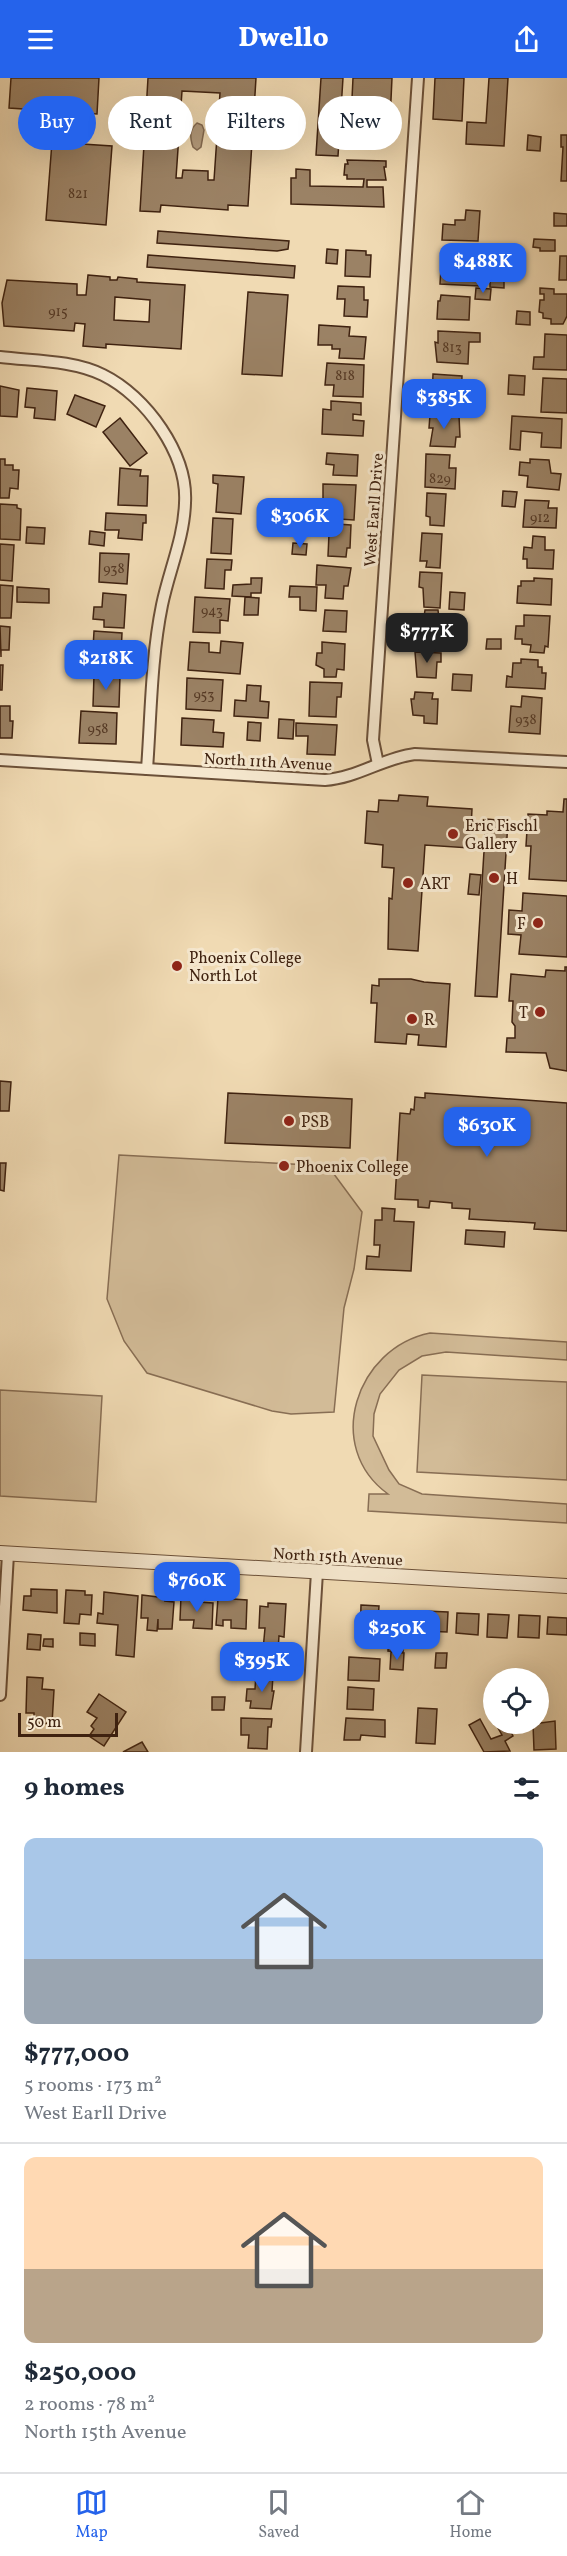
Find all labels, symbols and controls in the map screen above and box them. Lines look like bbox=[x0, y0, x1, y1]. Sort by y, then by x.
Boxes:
text: Dwello bbox=[238, 20, 329, 58]
icon: menu bbox=[24, 23, 57, 56]
icon: share bbox=[510, 23, 543, 56]
chip: Buy bbox=[18, 96, 96, 150]
chip: Rent bbox=[108, 96, 193, 150]
chip: Filters bbox=[205, 96, 306, 150]
chip: New bbox=[318, 96, 402, 150]
house number: 821 bbox=[68, 185, 88, 204]
pin: $488K bbox=[441, 243, 525, 294]
text: $488K bbox=[453, 248, 513, 276]
house number: 915 bbox=[48, 303, 68, 322]
house number: 813 bbox=[442, 339, 462, 358]
house number: 818 bbox=[335, 367, 355, 386]
pin: $385K bbox=[402, 379, 486, 430]
text: $385K bbox=[416, 384, 472, 412]
street label: West Earll Drive bbox=[360, 452, 390, 568]
house number: 829 bbox=[429, 470, 451, 489]
pin: $306K bbox=[258, 498, 342, 549]
text: $306K bbox=[271, 503, 329, 531]
house number: 912 bbox=[530, 509, 550, 528]
house number: 938 bbox=[103, 560, 125, 579]
house number: 943 bbox=[201, 602, 223, 621]
pin: $777K bbox=[385, 613, 469, 664]
text: $777K bbox=[400, 618, 454, 646]
pin: $218K bbox=[64, 640, 148, 691]
text: $218K bbox=[79, 645, 133, 673]
house number: 953 bbox=[193, 686, 215, 705]
house number: 938 bbox=[515, 711, 537, 730]
house number: 958 bbox=[88, 720, 108, 739]
street label: North 11th Avenue bbox=[203, 749, 333, 777]
place label: Eric Fischl Gallery bbox=[465, 816, 538, 856]
marker: Eric Fischl Gallery bbox=[446, 827, 460, 841]
place label: H bbox=[506, 869, 518, 891]
marker: H bbox=[487, 871, 501, 885]
place label: ART bbox=[420, 874, 450, 896]
marker: ART bbox=[401, 876, 415, 890]
place label: F bbox=[517, 914, 526, 936]
marker: F bbox=[531, 916, 545, 930]
place label: Phoenix College North Lot bbox=[189, 948, 302, 988]
marker: Phoenix College North Lot bbox=[170, 959, 184, 973]
place label: T bbox=[519, 1003, 528, 1025]
marker: T bbox=[533, 1005, 547, 1019]
place label: R bbox=[424, 1010, 435, 1032]
marker: R bbox=[405, 1012, 419, 1026]
pin: $630K bbox=[445, 1107, 529, 1158]
place label: PSB bbox=[301, 1112, 329, 1134]
text: $630K bbox=[458, 1112, 516, 1140]
marker: PSB bbox=[282, 1114, 296, 1128]
place label: Phoenix College bbox=[296, 1157, 409, 1179]
marker: Phoenix College bbox=[277, 1159, 291, 1173]
street label: North 15th Avenue bbox=[272, 1544, 403, 1572]
pin: $760K bbox=[155, 1562, 239, 1613]
text: $760K bbox=[168, 1567, 226, 1595]
pin: $250K bbox=[355, 1610, 439, 1661]
text: $250K bbox=[368, 1615, 426, 1643]
pin: $395K bbox=[220, 1642, 304, 1693]
text: $395K bbox=[234, 1647, 290, 1675]
map controls bbox=[483, 1668, 549, 1734]
button: locate bbox=[483, 1668, 549, 1734]
scale bar bbox=[18, 1710, 118, 1738]
text: 50 m bbox=[27, 1712, 61, 1734]
text: 9 homes bbox=[24, 1770, 125, 1806]
icon: filters bbox=[510, 1772, 543, 1805]
icon: home bbox=[230, 1877, 338, 1985]
text: $777,000 bbox=[24, 2036, 129, 2072]
text: 5 rooms · 173 m² bbox=[24, 2072, 162, 2100]
text: West Earll Drive bbox=[24, 2100, 167, 2128]
icon: home bbox=[230, 2196, 338, 2304]
text: $250,000 bbox=[24, 2355, 136, 2391]
text: 2 rooms · 78 m² bbox=[24, 2391, 155, 2419]
text: North 15th Avenue bbox=[24, 2419, 187, 2447]
tab: Map bbox=[75, 2486, 108, 2544]
tab: Saved bbox=[258, 2486, 299, 2544]
tab: Home bbox=[450, 2486, 492, 2544]

